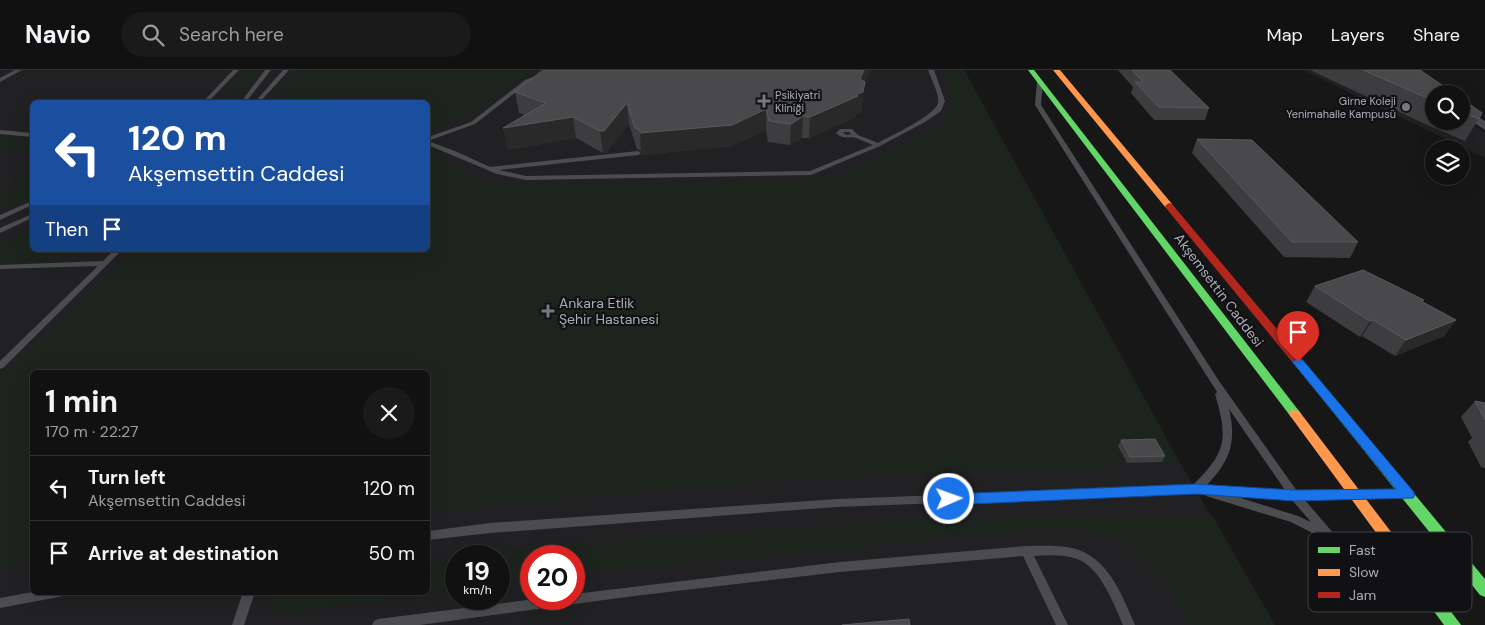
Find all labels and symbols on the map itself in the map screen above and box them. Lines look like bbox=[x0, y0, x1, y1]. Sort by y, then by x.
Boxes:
place label: Psikiyatri Kliniği bbox=[775, 88, 820, 115]
marker: Psikiyatri Kliniği bbox=[757, 94, 771, 108]
place label: Girne Koleji Yenimahalle Kampusü bbox=[1286, 94, 1396, 121]
marker: Girne Koleji Yenimahalle Kampusü bbox=[1400, 101, 1412, 113]
street label: Akşemsettin Caddesi bbox=[1170, 230, 1268, 350]
place label: Ankara Etlik Şehir Hastanesi bbox=[559, 294, 659, 328]
marker: Ankara Etlik Şehir Hastanesi bbox=[541, 304, 555, 318]
pin bbox=[1277, 311, 1319, 362]
position arrow bbox=[922, 472, 974, 524]
legend bbox=[1308, 532, 1472, 612]
text: Fast bbox=[1349, 541, 1376, 559]
speed limit sign: 20 bbox=[520, 545, 585, 610]
text: Slow bbox=[1349, 563, 1379, 581]
text: Jam bbox=[1349, 586, 1376, 604]

